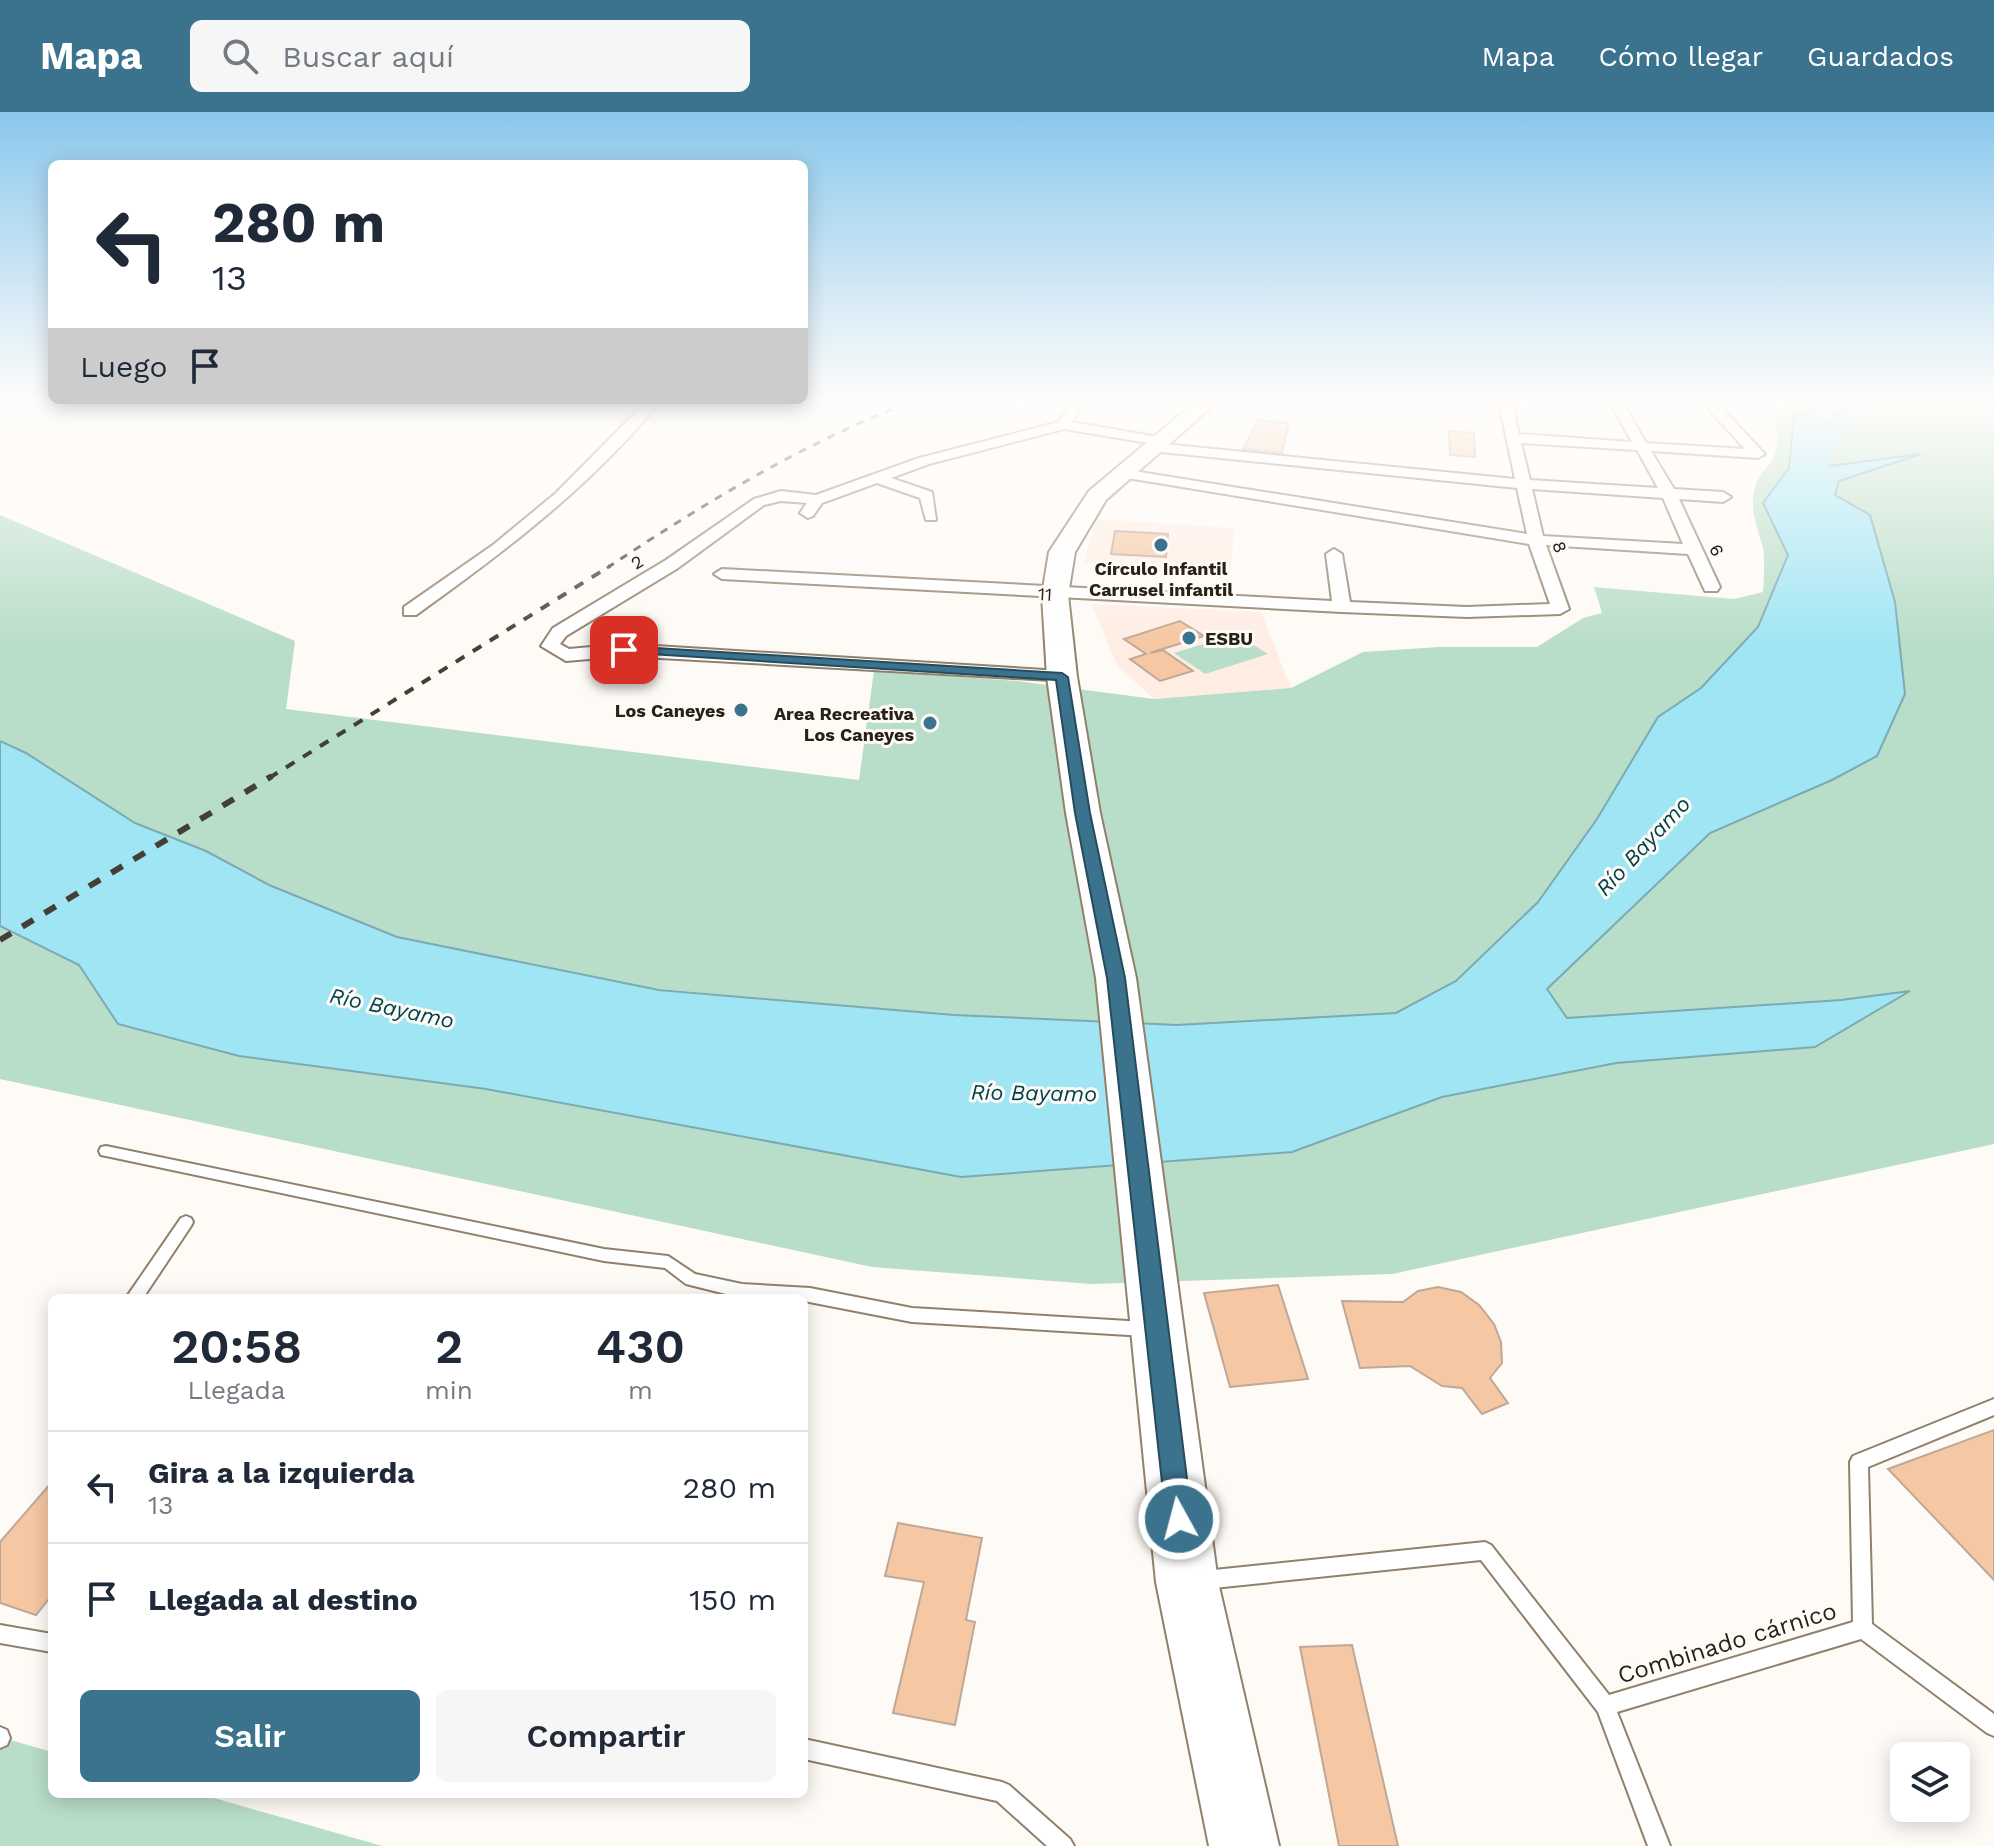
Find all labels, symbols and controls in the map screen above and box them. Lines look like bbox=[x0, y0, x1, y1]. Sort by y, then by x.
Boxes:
search box bbox=[190, 20, 750, 92]
text: Mapa bbox=[40, 34, 142, 78]
icon: search bbox=[218, 34, 262, 78]
text: Buscar aquí bbox=[282, 39, 454, 74]
text: Mapa bbox=[1482, 40, 1555, 73]
text: Cómo llegar bbox=[1599, 40, 1763, 73]
text: Guardados bbox=[1807, 40, 1954, 73]
text: 280 m bbox=[212, 190, 385, 256]
icon: left bbox=[80, 192, 184, 296]
text: 13 bbox=[212, 257, 247, 299]
icon: arrive bbox=[183, 344, 227, 388]
text: Luego bbox=[80, 349, 167, 384]
marker: Círculo Infantil Carrusel infantil bbox=[1152, 536, 1170, 554]
street label: 8 bbox=[1548, 538, 1572, 556]
street label: 6 bbox=[1705, 541, 1729, 559]
street label: 2 bbox=[627, 550, 647, 574]
place label: Círculo Infantil Carrusel infantil bbox=[1089, 558, 1233, 600]
street label: 11 bbox=[1037, 583, 1053, 605]
pin bbox=[590, 616, 658, 684]
icon: arrive bbox=[602, 628, 646, 672]
place label: ESBU bbox=[1205, 628, 1253, 649]
marker: ESBU bbox=[1180, 629, 1198, 647]
place label: Los Caneyes bbox=[615, 700, 725, 721]
marker: Los Caneyes bbox=[732, 701, 750, 719]
place label: Area Recreativa Los Caneyes bbox=[774, 703, 915, 745]
marker: Area Recreativa Los Caneyes bbox=[921, 714, 939, 732]
water label: Río Bayamo bbox=[1591, 791, 1695, 901]
water label: Río Bayamo bbox=[328, 983, 456, 1033]
water label: Río Bayamo bbox=[971, 1079, 1097, 1107]
text: 20:58 bbox=[171, 1318, 302, 1375]
text: 2 bbox=[435, 1318, 463, 1375]
text: 430 bbox=[596, 1318, 685, 1375]
text: Llegada bbox=[188, 1375, 286, 1405]
text: min bbox=[425, 1375, 473, 1405]
text: m bbox=[628, 1375, 653, 1405]
text: Gira a la izquierda bbox=[148, 1455, 415, 1490]
icon: left bbox=[80, 1465, 124, 1509]
text: 280 m bbox=[683, 1470, 776, 1505]
position arrow bbox=[1137, 1477, 1221, 1561]
text: 13 bbox=[148, 1490, 173, 1520]
icon: arrive bbox=[80, 1577, 124, 1621]
text: Llegada al destino bbox=[148, 1582, 418, 1617]
text: 150 m bbox=[689, 1582, 776, 1617]
street label: Combinado cárnico bbox=[1614, 1596, 1840, 1690]
button: Salir bbox=[80, 1690, 420, 1782]
button: Compartir bbox=[436, 1690, 776, 1782]
map controls bbox=[1890, 1742, 1970, 1822]
button: layers bbox=[1890, 1742, 1970, 1822]

